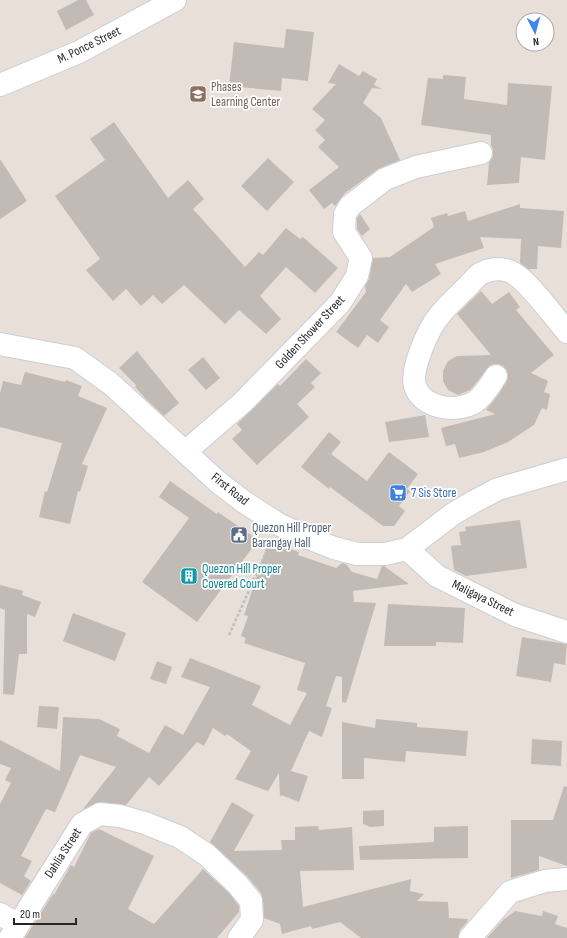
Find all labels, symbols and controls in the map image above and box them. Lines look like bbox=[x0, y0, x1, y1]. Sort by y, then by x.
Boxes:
north arrow bbox=[515, 12, 555, 52]
street label: M. Ponce Street bbox=[55, 23, 123, 67]
text: N bbox=[532, 35, 540, 48]
place label: Phases Learning Center bbox=[211, 79, 281, 110]
school or university icon: Phases Learning Center bbox=[188, 84, 208, 104]
street label: Golden Shower Street bbox=[272, 292, 348, 372]
street label: First Road bbox=[208, 469, 252, 509]
supermarket icon: 7 Sis Store bbox=[388, 483, 408, 503]
place label: 7 Sis Store bbox=[411, 485, 457, 501]
place label: Quezon Hill Proper Barangay Hall bbox=[252, 520, 332, 551]
public building icon: Quezon Hill Proper Barangay Hall bbox=[229, 525, 249, 545]
place label: Quezon Hill Proper Covered Court bbox=[202, 561, 282, 592]
building icon: Quezon Hill Proper Covered Court bbox=[179, 566, 199, 586]
street label: Maligaya Street bbox=[449, 576, 517, 620]
street label: Dahlia Street bbox=[41, 825, 85, 881]
scale bar bbox=[14, 900, 76, 926]
text: 20 m bbox=[20, 907, 40, 922]

